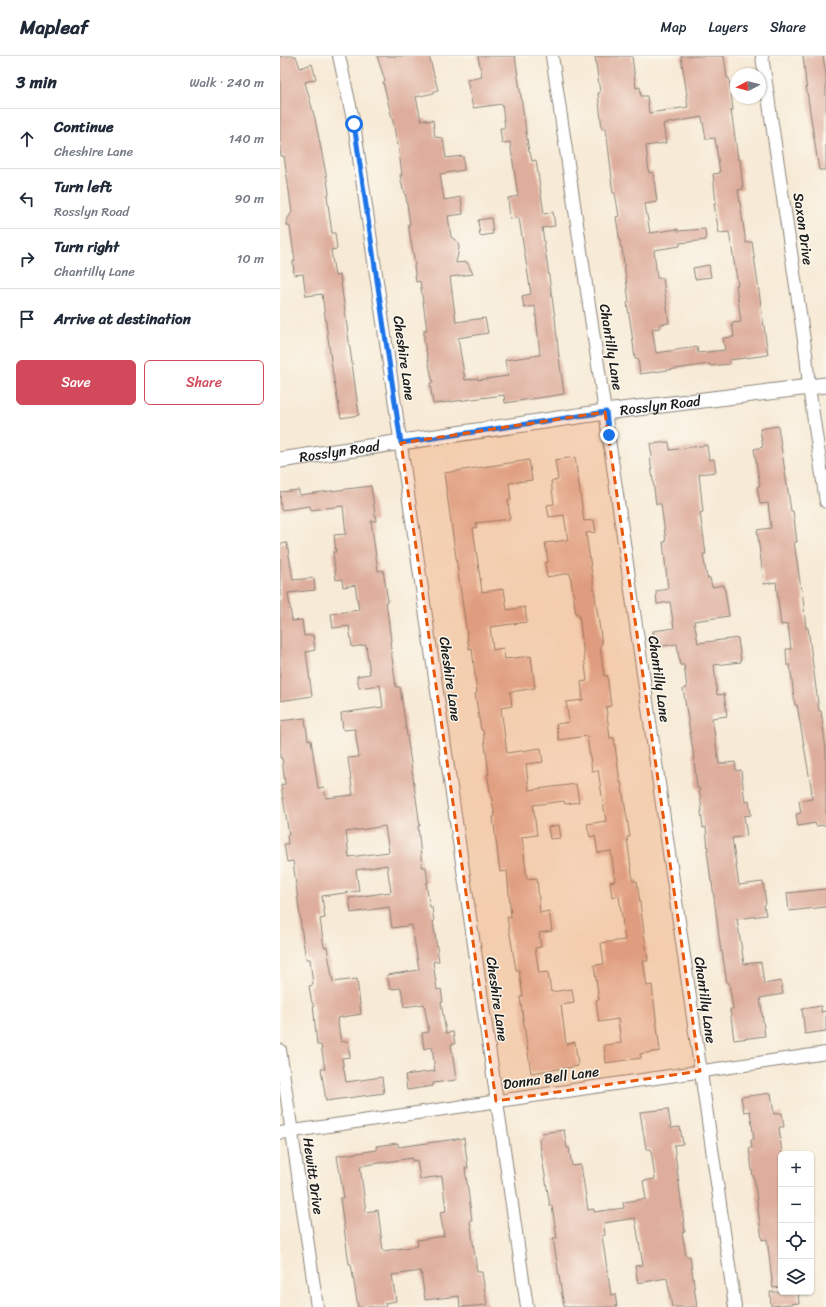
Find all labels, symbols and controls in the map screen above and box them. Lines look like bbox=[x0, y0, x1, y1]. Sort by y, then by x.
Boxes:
text: Mapleaf bbox=[20, 11, 88, 44]
text: Map bbox=[661, 15, 686, 40]
text: Layers bbox=[708, 15, 748, 40]
text: Share bbox=[770, 15, 806, 40]
text: 3 min bbox=[16, 67, 57, 97]
north arrow bbox=[730, 68, 766, 104]
text: Walk · 240 m bbox=[189, 71, 264, 94]
text: Continue bbox=[54, 114, 114, 140]
route start bbox=[345, 115, 363, 133]
text: 140 m bbox=[229, 127, 264, 150]
icon: ahead bbox=[16, 128, 38, 150]
text: Cheshire Lane bbox=[54, 140, 133, 163]
text: Turn left bbox=[54, 174, 112, 200]
text: 90 m bbox=[234, 187, 264, 210]
icon: left bbox=[16, 188, 38, 210]
street label: Saxon Drive bbox=[786, 191, 820, 267]
text: Rosslyn Road bbox=[54, 200, 129, 223]
text: Turn right bbox=[54, 234, 119, 260]
text: 10 m bbox=[237, 247, 264, 270]
icon: right bbox=[16, 248, 38, 270]
text: Chantilly Lane bbox=[54, 260, 135, 283]
street label: Chantilly Lane bbox=[592, 302, 630, 392]
text: Arrive at destination bbox=[54, 306, 191, 332]
icon: arrive bbox=[16, 308, 38, 330]
street label: Cheshire Lane bbox=[386, 314, 422, 402]
button: Save bbox=[16, 360, 136, 405]
button: Share bbox=[144, 360, 264, 405]
street label: Rosslyn Road bbox=[618, 388, 703, 423]
route end bbox=[600, 426, 618, 444]
street label: Rosslyn Road bbox=[297, 433, 383, 470]
street label: Chantilly Lane bbox=[641, 634, 677, 724]
street label: Cheshire Lane bbox=[432, 635, 468, 723]
street label: Cheshire Lane bbox=[479, 955, 515, 1043]
street label: Chantilly Lane bbox=[687, 955, 723, 1045]
street label: Donna Bell Lane bbox=[501, 1059, 601, 1097]
street label: Hewitt Drive bbox=[295, 1136, 331, 1216]
map controls bbox=[778, 1151, 814, 1295]
button: + bbox=[778, 1151, 814, 1187]
button: − bbox=[778, 1187, 814, 1223]
button: locate bbox=[778, 1223, 814, 1259]
button: layers bbox=[778, 1259, 814, 1295]

